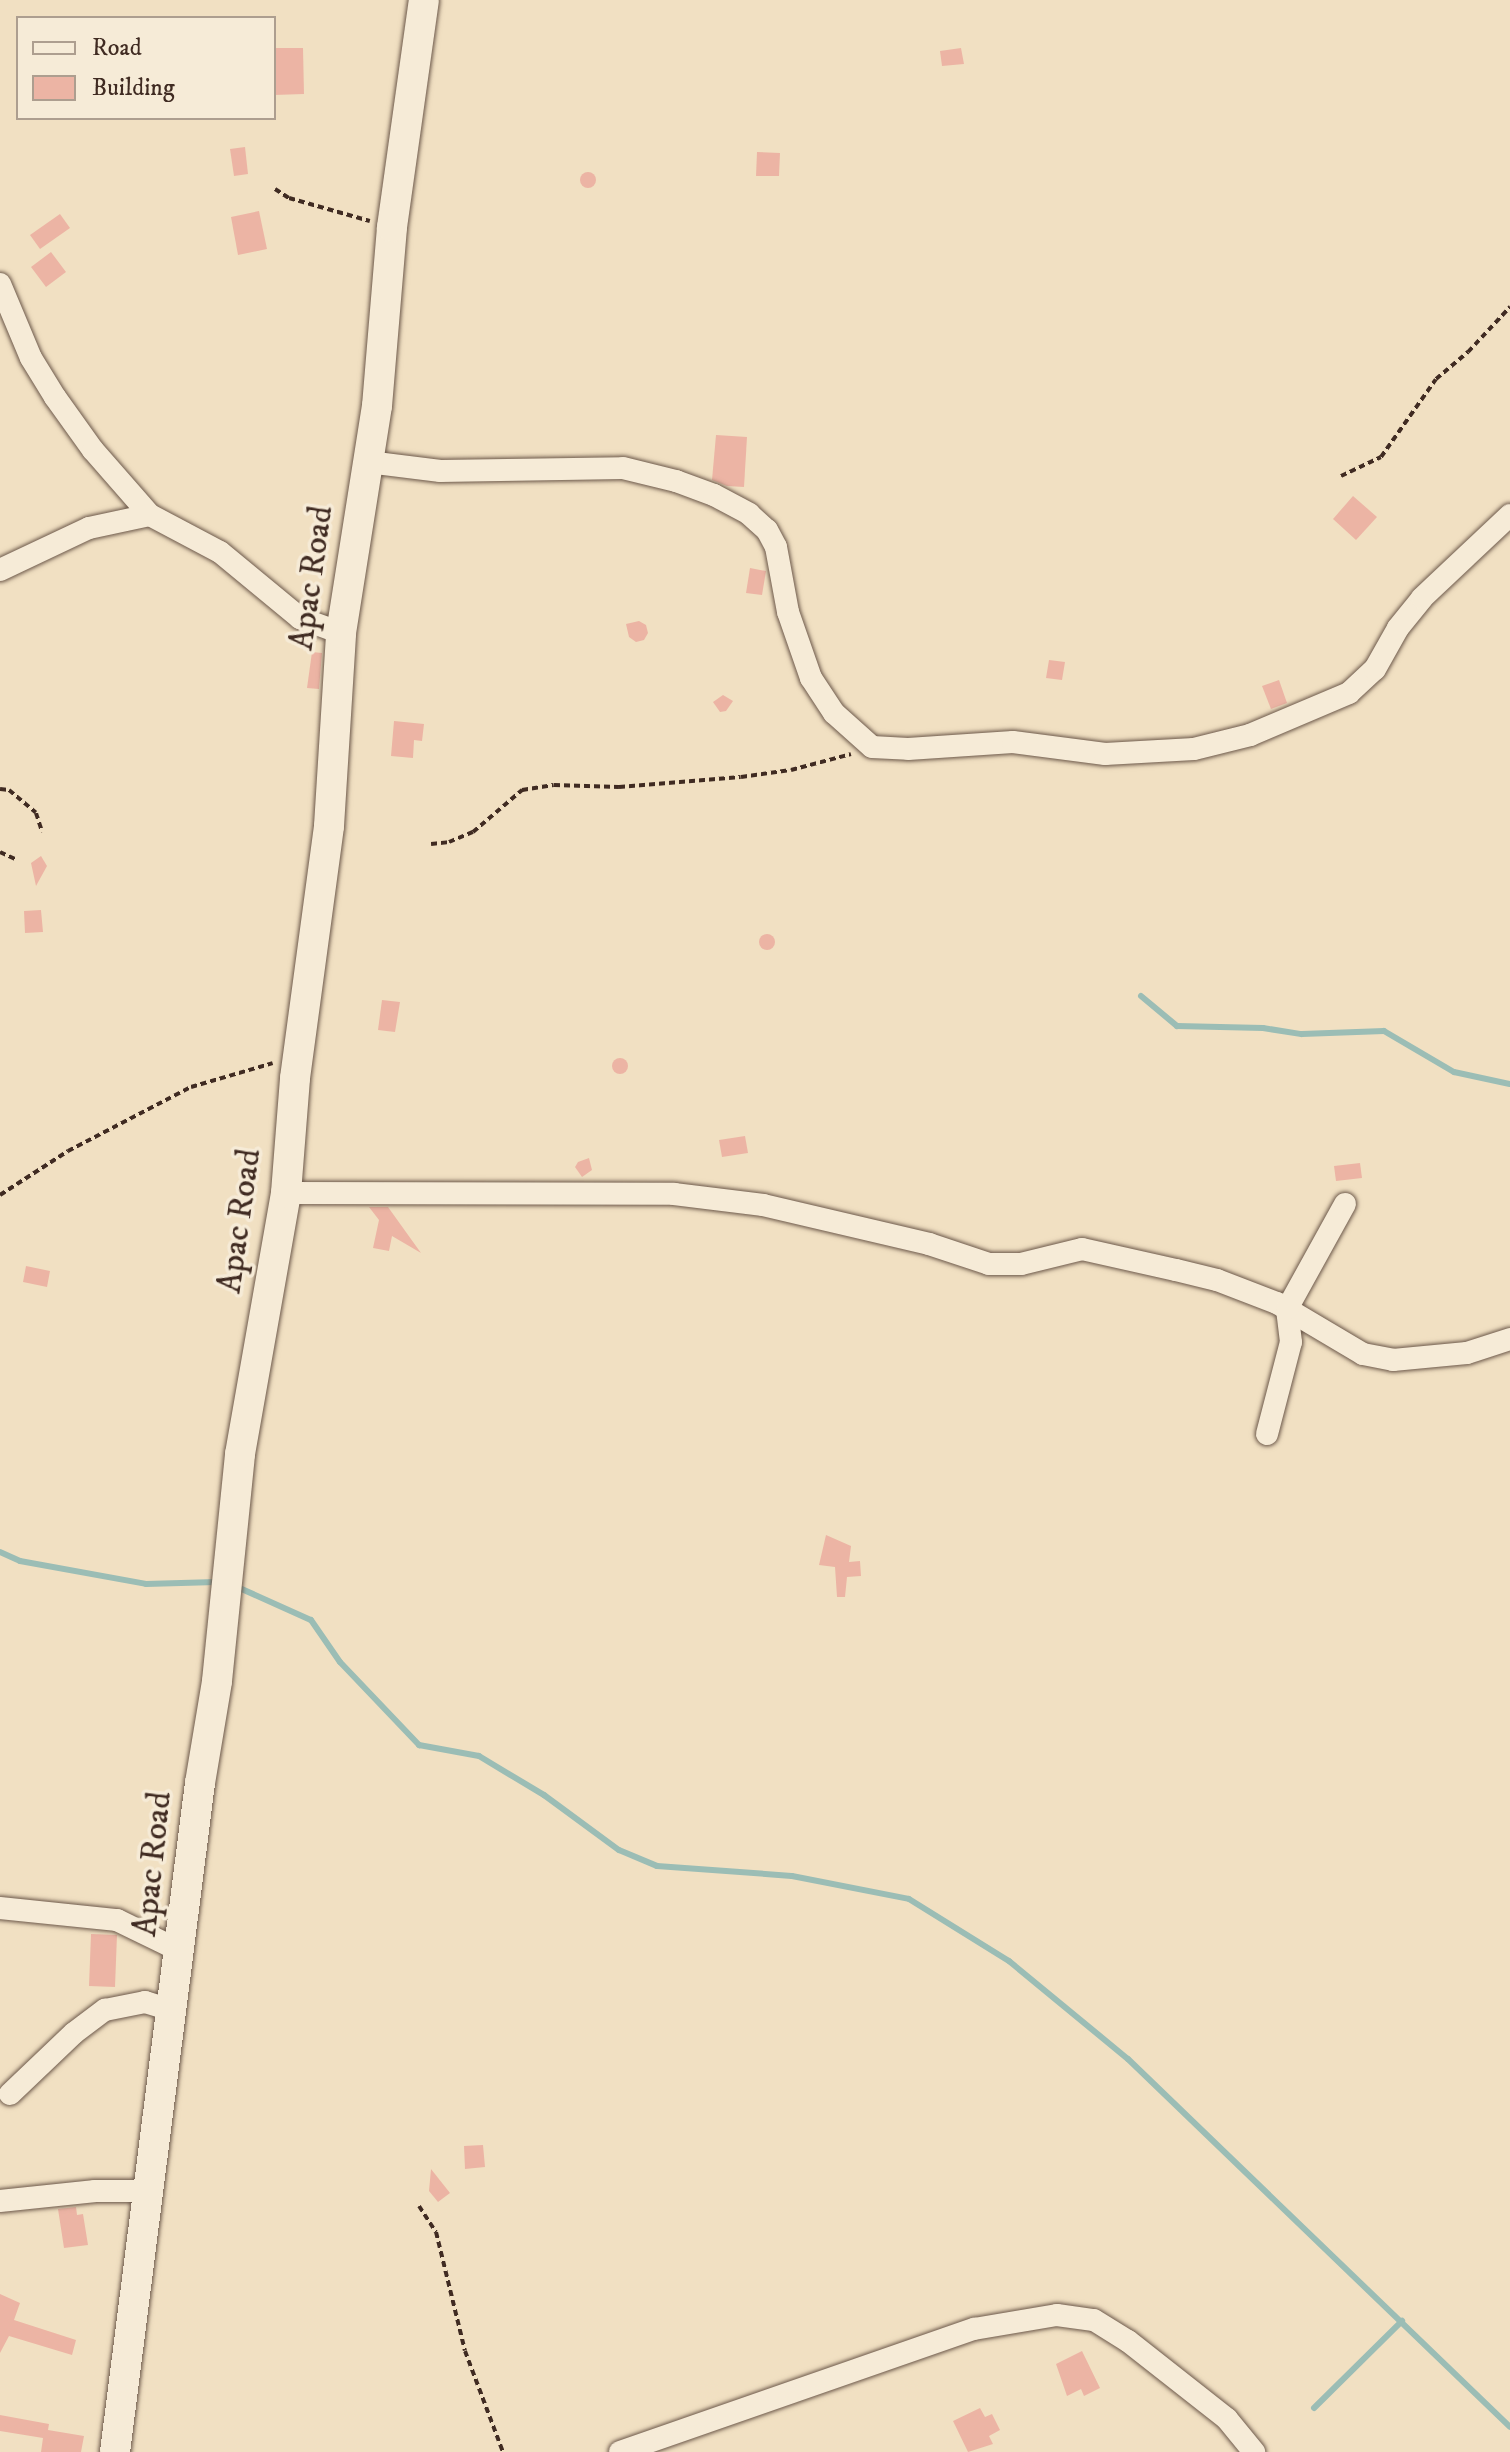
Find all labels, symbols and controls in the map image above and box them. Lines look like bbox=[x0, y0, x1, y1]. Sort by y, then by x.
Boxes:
legend bbox=[16, 16, 276, 120]
text: Road bbox=[92, 33, 142, 63]
text: Building bbox=[92, 73, 175, 103]
street label: Apac Road bbox=[282, 503, 342, 653]
street label: Apac Road bbox=[210, 1146, 270, 1296]
street label: Apac Road bbox=[125, 1790, 181, 1938]

